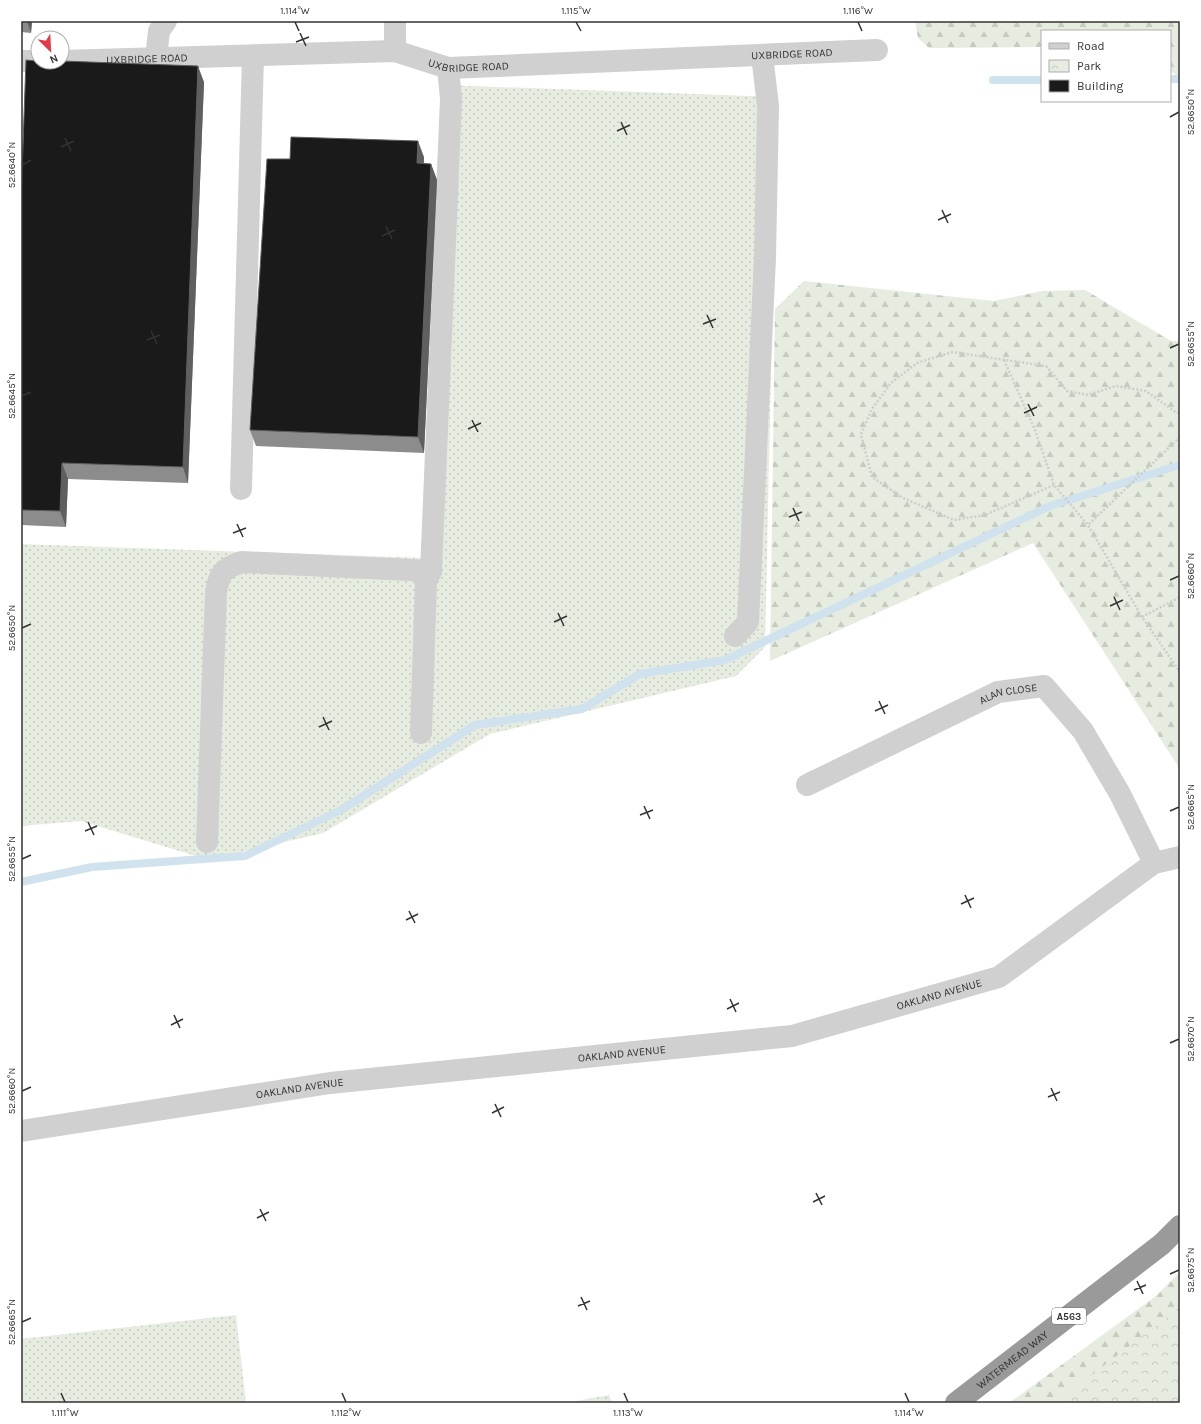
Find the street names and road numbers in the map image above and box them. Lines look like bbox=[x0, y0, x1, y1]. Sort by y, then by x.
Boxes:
street label: UXBRIDGE ROAD bbox=[751, 46, 833, 62]
street label: UXBRIDGE ROAD bbox=[106, 51, 188, 67]
street label: UXBRIDGE ROAD bbox=[426, 56, 509, 75]
street label: ALAN CLOSE bbox=[977, 681, 1038, 707]
street label: OAKLAND AVENUE bbox=[895, 976, 983, 1013]
street label: OAKLAND AVENUE bbox=[577, 1043, 666, 1065]
street label: OAKLAND AVENUE bbox=[255, 1076, 344, 1101]
road number: A563 bbox=[1052, 1308, 1086, 1324]
street label: WATERMEAD WAY bbox=[974, 1328, 1051, 1392]

